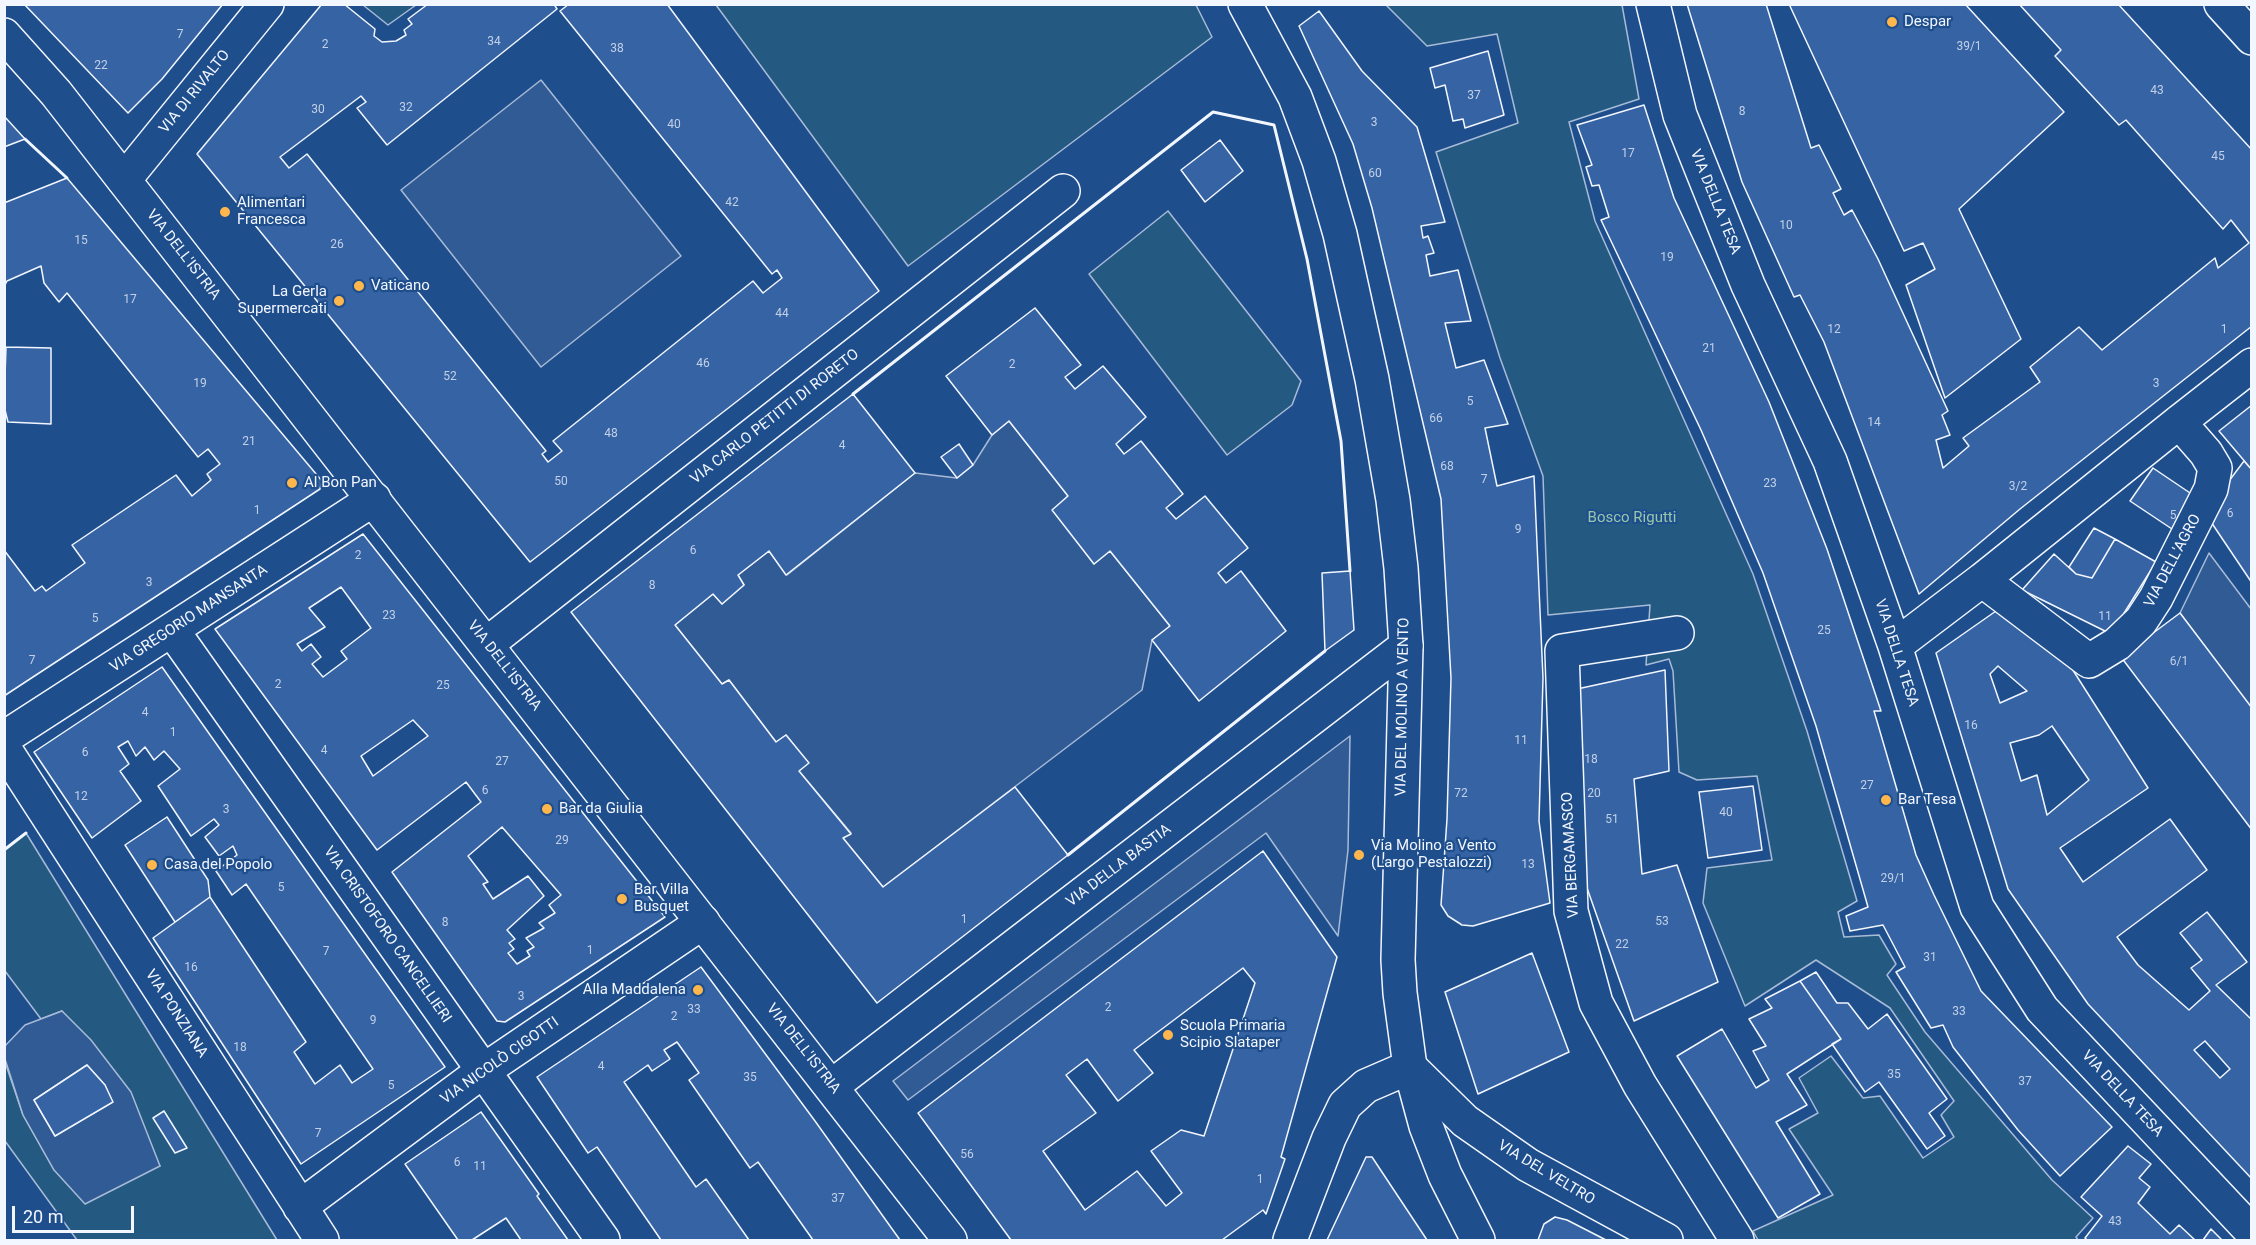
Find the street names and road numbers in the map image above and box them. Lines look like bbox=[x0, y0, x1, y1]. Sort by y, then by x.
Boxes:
street label: VIA DI RIVALTO bbox=[156, 47, 234, 137]
street label: VIA DELLA TESA bbox=[1686, 147, 1744, 257]
street label: VIA DELL'ISTRIA bbox=[142, 206, 224, 304]
street label: VIA CARLO PETITTI DI RORETO bbox=[687, 346, 863, 488]
street label: VIA DELL'AGRO bbox=[2141, 511, 2205, 611]
street label: VIA GREGORIO MANSANTA bbox=[107, 561, 271, 677]
street label: VIA DELLA TESA bbox=[1870, 597, 1922, 709]
street label: VIA DELL'ISTRIA bbox=[463, 617, 545, 715]
street label: VIA DEL MOLINO A VENTO bbox=[1392, 617, 1414, 797]
street label: VIA BERGAMASCO bbox=[1559, 791, 1583, 919]
street label: VIA DELLA BASTIA bbox=[1063, 821, 1175, 911]
street label: VIA CRISTOFORO CANCELLIERI bbox=[319, 843, 455, 1027]
street label: VIA PONZIANA bbox=[141, 967, 211, 1061]
street label: VIA DELL'ISTRIA bbox=[762, 1000, 844, 1098]
street label: VIA NICOLÒ CIGOTTI bbox=[437, 1013, 563, 1109]
street label: VIA DELLA TESA bbox=[2077, 1047, 2167, 1141]
street label: VIA DEL VELTRO bbox=[1494, 1137, 1598, 1209]

